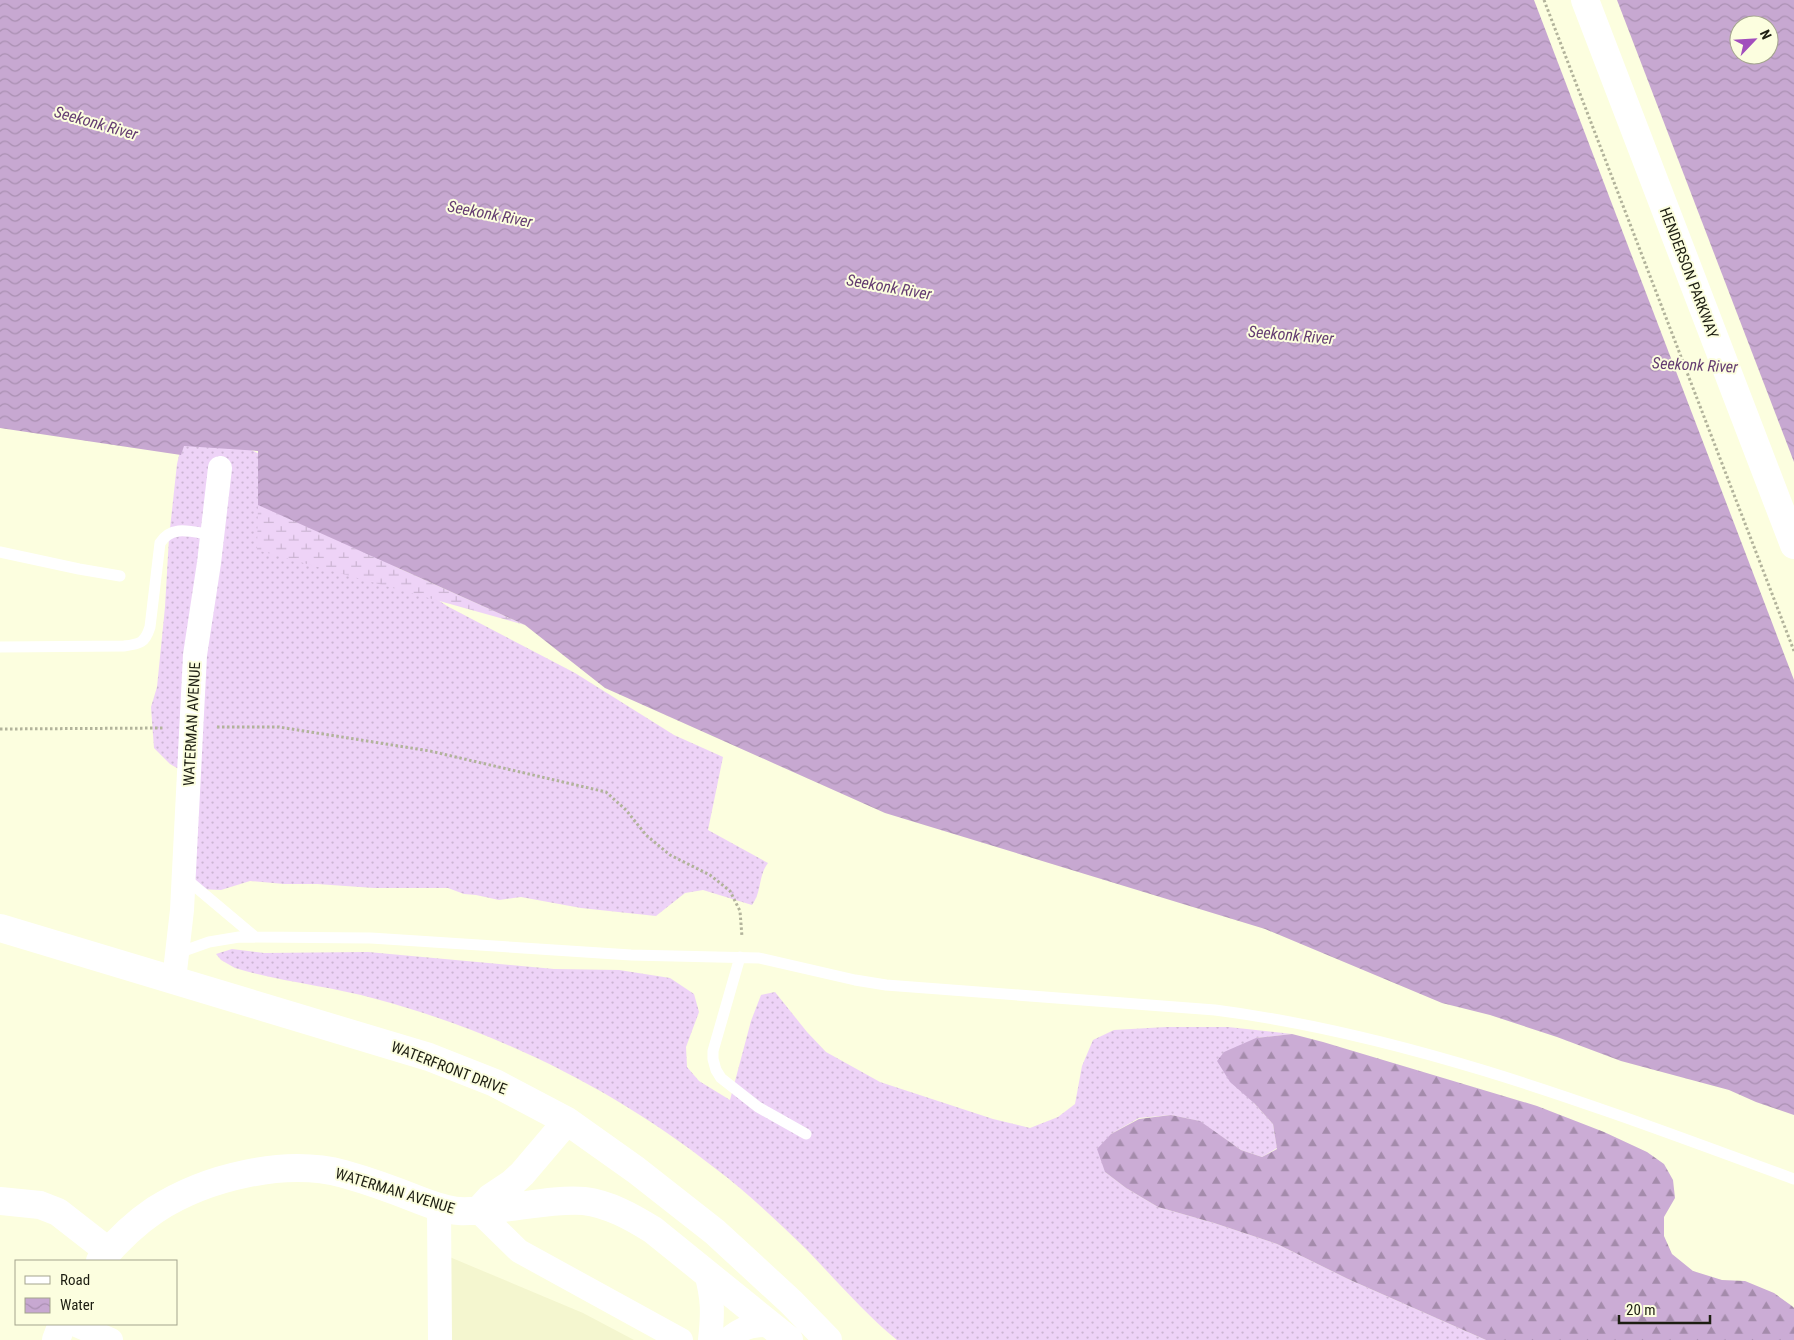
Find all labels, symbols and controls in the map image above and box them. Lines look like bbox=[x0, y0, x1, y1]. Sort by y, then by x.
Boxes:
north arrow bbox=[1729, 15, 1779, 65]
text: N bbox=[1757, 27, 1775, 42]
water label: Seekonk River bbox=[52, 102, 141, 144]
water label: Seekonk River bbox=[446, 196, 535, 232]
street label: HENDERSON PARKWAY bbox=[1656, 205, 1722, 341]
water label: Seekonk River bbox=[845, 270, 934, 304]
water label: Seekonk River bbox=[1247, 322, 1336, 348]
water label: Seekonk River bbox=[1652, 353, 1740, 377]
street label: WATERMAN AVENUE bbox=[180, 662, 204, 786]
street label: WATERFRONT DRIVE bbox=[389, 1038, 509, 1098]
street label: WATERMAN AVENUE bbox=[333, 1164, 457, 1218]
legend bbox=[15, 1260, 178, 1325]
text: Road bbox=[60, 1271, 90, 1289]
scale bar bbox=[1619, 1292, 1710, 1324]
text: Water bbox=[60, 1296, 95, 1314]
text: 20 m bbox=[1626, 1301, 1656, 1319]

